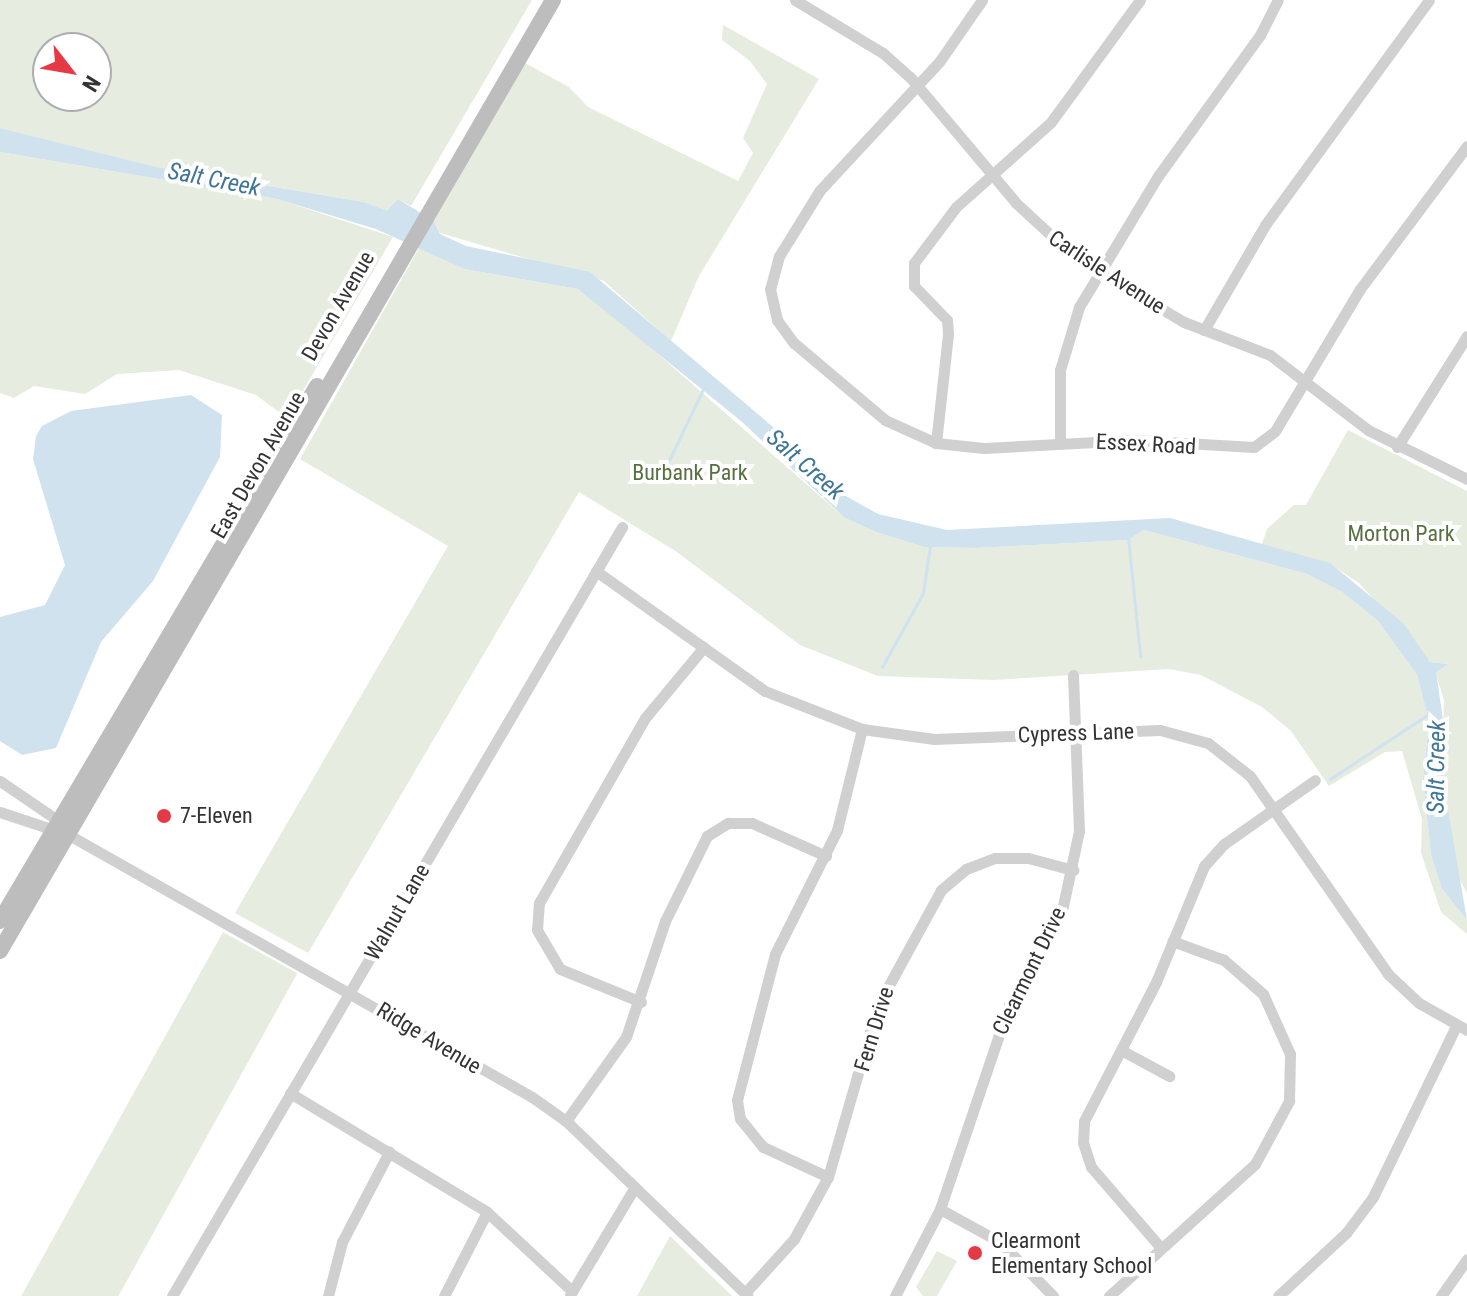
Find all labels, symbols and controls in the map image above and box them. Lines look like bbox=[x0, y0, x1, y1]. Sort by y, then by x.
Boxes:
north arrow bbox=[32, 32, 112, 112]
text: N bbox=[77, 71, 105, 96]
water label: Salt Creek bbox=[165, 157, 263, 203]
street label: Carlisle Avenue bbox=[1044, 225, 1170, 319]
street label: Devon Avenue bbox=[296, 247, 380, 365]
street label: East Devon Avenue bbox=[205, 387, 311, 543]
water label: Salt Creek bbox=[760, 424, 850, 506]
street label: Essex Road bbox=[1095, 428, 1197, 460]
park label: Burbank Park bbox=[632, 460, 748, 486]
park label: Morton Park bbox=[1347, 521, 1455, 547]
street label: Cypress Lane bbox=[1017, 718, 1135, 748]
water label: Salt Creek bbox=[1422, 720, 1452, 814]
place label: 7-Eleven bbox=[180, 803, 253, 829]
marker: 7-Eleven bbox=[155, 807, 173, 825]
street label: Walnut Lane bbox=[359, 859, 435, 965]
street label: Clearmont Drive bbox=[987, 903, 1071, 1039]
street label: Fern Drive bbox=[849, 984, 899, 1074]
street label: Ridge Avenue bbox=[372, 997, 486, 1079]
place label: Clearmont Elementary School bbox=[991, 1227, 1152, 1278]
marker: Clearmont Elementary School bbox=[966, 1244, 984, 1262]

